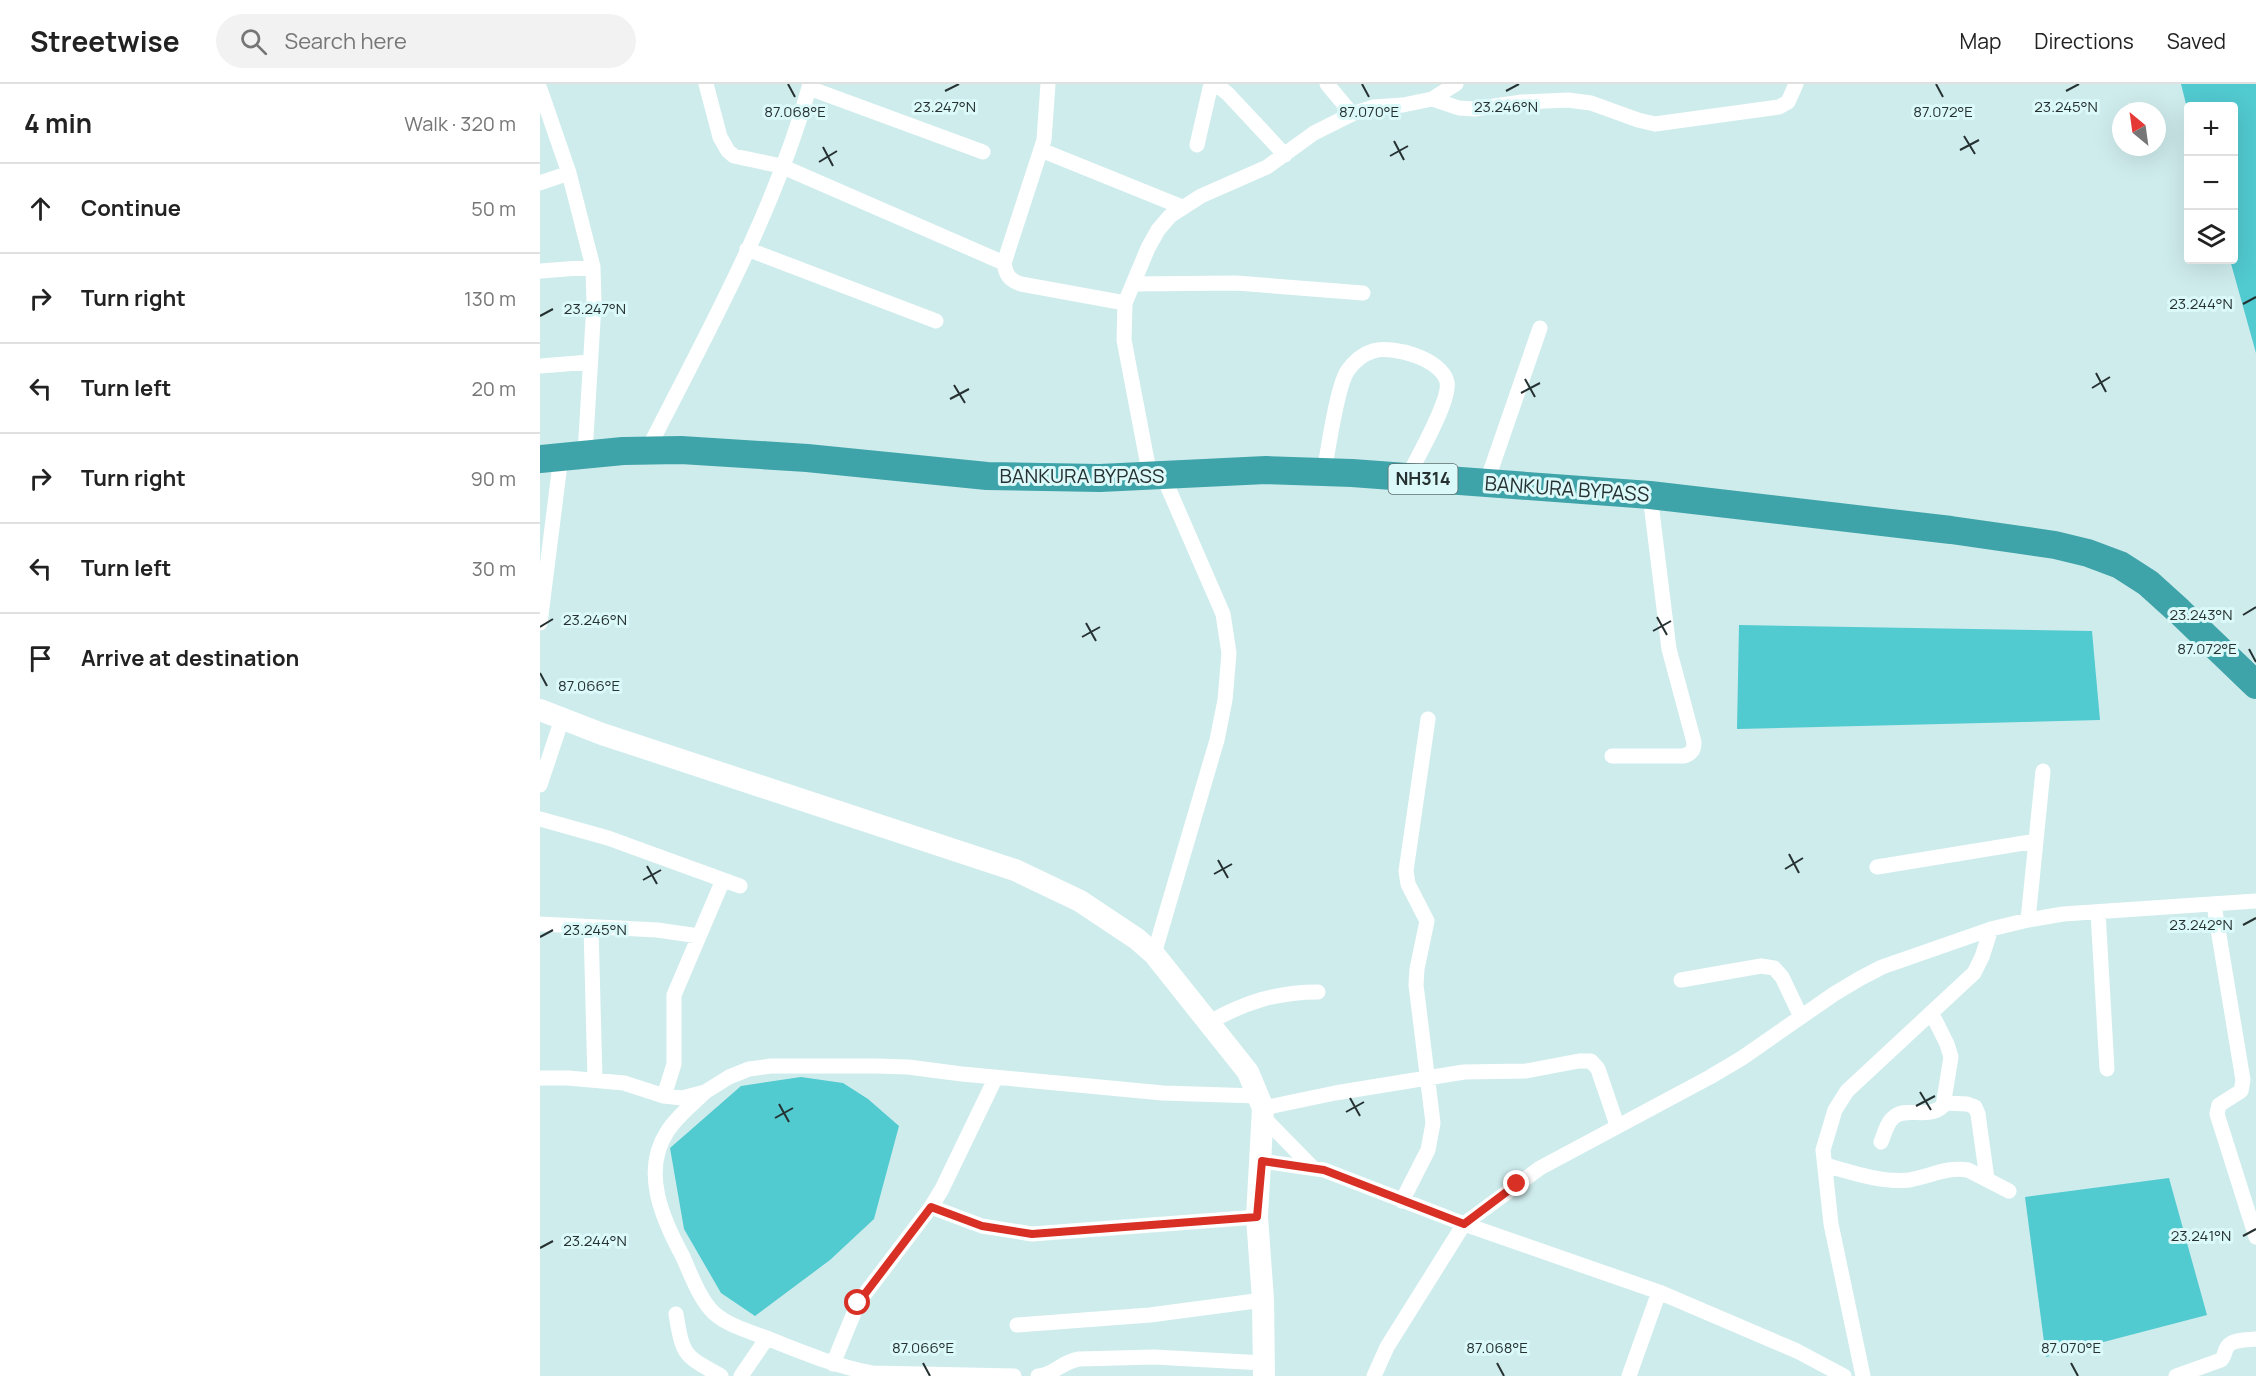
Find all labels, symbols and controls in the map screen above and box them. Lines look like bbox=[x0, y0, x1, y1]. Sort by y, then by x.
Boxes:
search box bbox=[216, 14, 636, 68]
text: Streetwise bbox=[30, 22, 180, 60]
icon: search bbox=[237, 25, 270, 58]
text: Search here bbox=[285, 26, 407, 56]
text: Map bbox=[1960, 27, 2001, 55]
text: Directions bbox=[2034, 27, 2134, 55]
text: Saved bbox=[2167, 27, 2226, 55]
text: 23.247°N bbox=[914, 96, 976, 117]
text: 23.246°N bbox=[1474, 96, 1538, 117]
text: 23.245°N bbox=[2034, 96, 2098, 117]
text: 87.068°E bbox=[764, 101, 826, 122]
text: 87.070°E bbox=[1339, 101, 1399, 122]
text: 87.072°E bbox=[1913, 101, 1973, 122]
north arrow bbox=[2112, 102, 2166, 156]
map controls bbox=[2184, 102, 2238, 264]
button: + bbox=[2184, 102, 2238, 156]
text: 4 min bbox=[24, 105, 92, 141]
text: Walk · 320 m bbox=[404, 110, 516, 137]
button: − bbox=[2184, 156, 2238, 210]
icon: ahead bbox=[24, 192, 57, 225]
text: Continue bbox=[81, 193, 181, 223]
text: 50 m bbox=[471, 195, 516, 222]
button: layers bbox=[2184, 210, 2238, 264]
icon: right bbox=[24, 282, 57, 315]
text: Turn right bbox=[81, 283, 186, 313]
text: 130 m bbox=[464, 285, 516, 312]
text: 23.244°N bbox=[2169, 293, 2233, 314]
text: 23.247°N bbox=[564, 298, 626, 319]
icon: left bbox=[24, 372, 57, 405]
text: Turn left bbox=[81, 373, 171, 403]
text: 20 m bbox=[471, 375, 516, 402]
icon: right bbox=[24, 462, 57, 495]
street label: BANKURA BYPASS bbox=[1000, 462, 1164, 489]
text: Turn right bbox=[81, 463, 186, 493]
road number: NH314 bbox=[1388, 464, 1458, 494]
text: 90 m bbox=[470, 465, 516, 492]
street label: BANKURA BYPASS bbox=[1484, 469, 1650, 508]
icon: left bbox=[24, 552, 57, 585]
text: Turn left bbox=[81, 553, 171, 583]
text: 30 m bbox=[472, 555, 516, 582]
text: 23.243°N bbox=[2169, 604, 2233, 625]
text: 23.246°N bbox=[563, 609, 627, 630]
text: 87.072°E bbox=[2177, 638, 2237, 659]
icon: arrive bbox=[24, 642, 57, 675]
text: Arrive at destination bbox=[81, 643, 299, 673]
text: 87.066°E bbox=[558, 675, 620, 696]
text: 23.242°N bbox=[2169, 914, 2233, 935]
text: 23.245°N bbox=[563, 919, 627, 940]
route end bbox=[1503, 1170, 1529, 1196]
text: 23.241°N bbox=[2171, 1225, 2231, 1246]
text: 23.244°N bbox=[563, 1230, 627, 1251]
route start bbox=[844, 1289, 870, 1315]
text: 87.066°E bbox=[892, 1337, 954, 1358]
text: 87.068°E bbox=[1466, 1337, 1528, 1358]
text: 87.070°E bbox=[2041, 1337, 2101, 1358]

